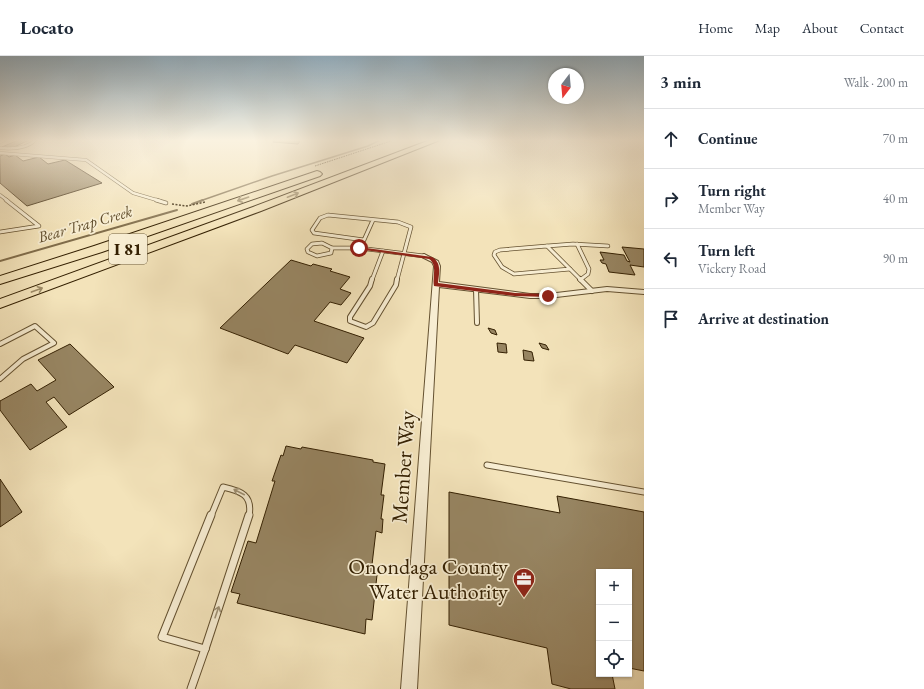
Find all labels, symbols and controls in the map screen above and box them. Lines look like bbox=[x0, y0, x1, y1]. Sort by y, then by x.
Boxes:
text: Locato bbox=[20, 15, 74, 40]
text: Home bbox=[698, 19, 733, 37]
text: Map bbox=[755, 19, 780, 37]
text: About bbox=[802, 19, 838, 37]
text: Contact bbox=[860, 19, 904, 37]
north arrow bbox=[548, 68, 584, 104]
text: 3 min bbox=[660, 71, 701, 93]
text: Walk · 200 m bbox=[844, 74, 908, 91]
icon: ahead bbox=[660, 128, 682, 150]
text: Continue bbox=[698, 129, 758, 148]
text: 70 m bbox=[883, 130, 908, 147]
text: Turn right bbox=[698, 181, 766, 200]
icon: right bbox=[660, 188, 682, 210]
one-way arrow bbox=[287, 190, 299, 198]
text: 40 m bbox=[883, 190, 908, 207]
one-way arrow bbox=[236, 196, 249, 203]
water label: Bear Trap Creek bbox=[34, 200, 135, 248]
text: Member Way bbox=[698, 200, 765, 217]
road number: I 81 bbox=[109, 234, 147, 264]
route start bbox=[350, 239, 368, 257]
text: Turn left bbox=[698, 241, 755, 260]
icon: left bbox=[660, 248, 682, 270]
text: 90 m bbox=[883, 250, 908, 267]
text: Vickery Road bbox=[698, 260, 766, 277]
one-way arrow bbox=[30, 286, 42, 294]
route end bbox=[539, 287, 557, 305]
icon: arrive bbox=[660, 308, 682, 330]
text: Arrive at destination bbox=[698, 309, 829, 328]
street label: Member Way bbox=[385, 409, 421, 524]
one-way arrow bbox=[233, 488, 245, 495]
place label: Onondaga County Water Authority bbox=[348, 552, 508, 606]
office icon: Onondaga County Water Authority bbox=[511, 566, 537, 599]
map controls bbox=[596, 569, 632, 677]
button: + bbox=[596, 569, 632, 605]
button: − bbox=[596, 605, 632, 641]
one-way arrow bbox=[214, 607, 222, 619]
button: locate bbox=[596, 641, 632, 677]

